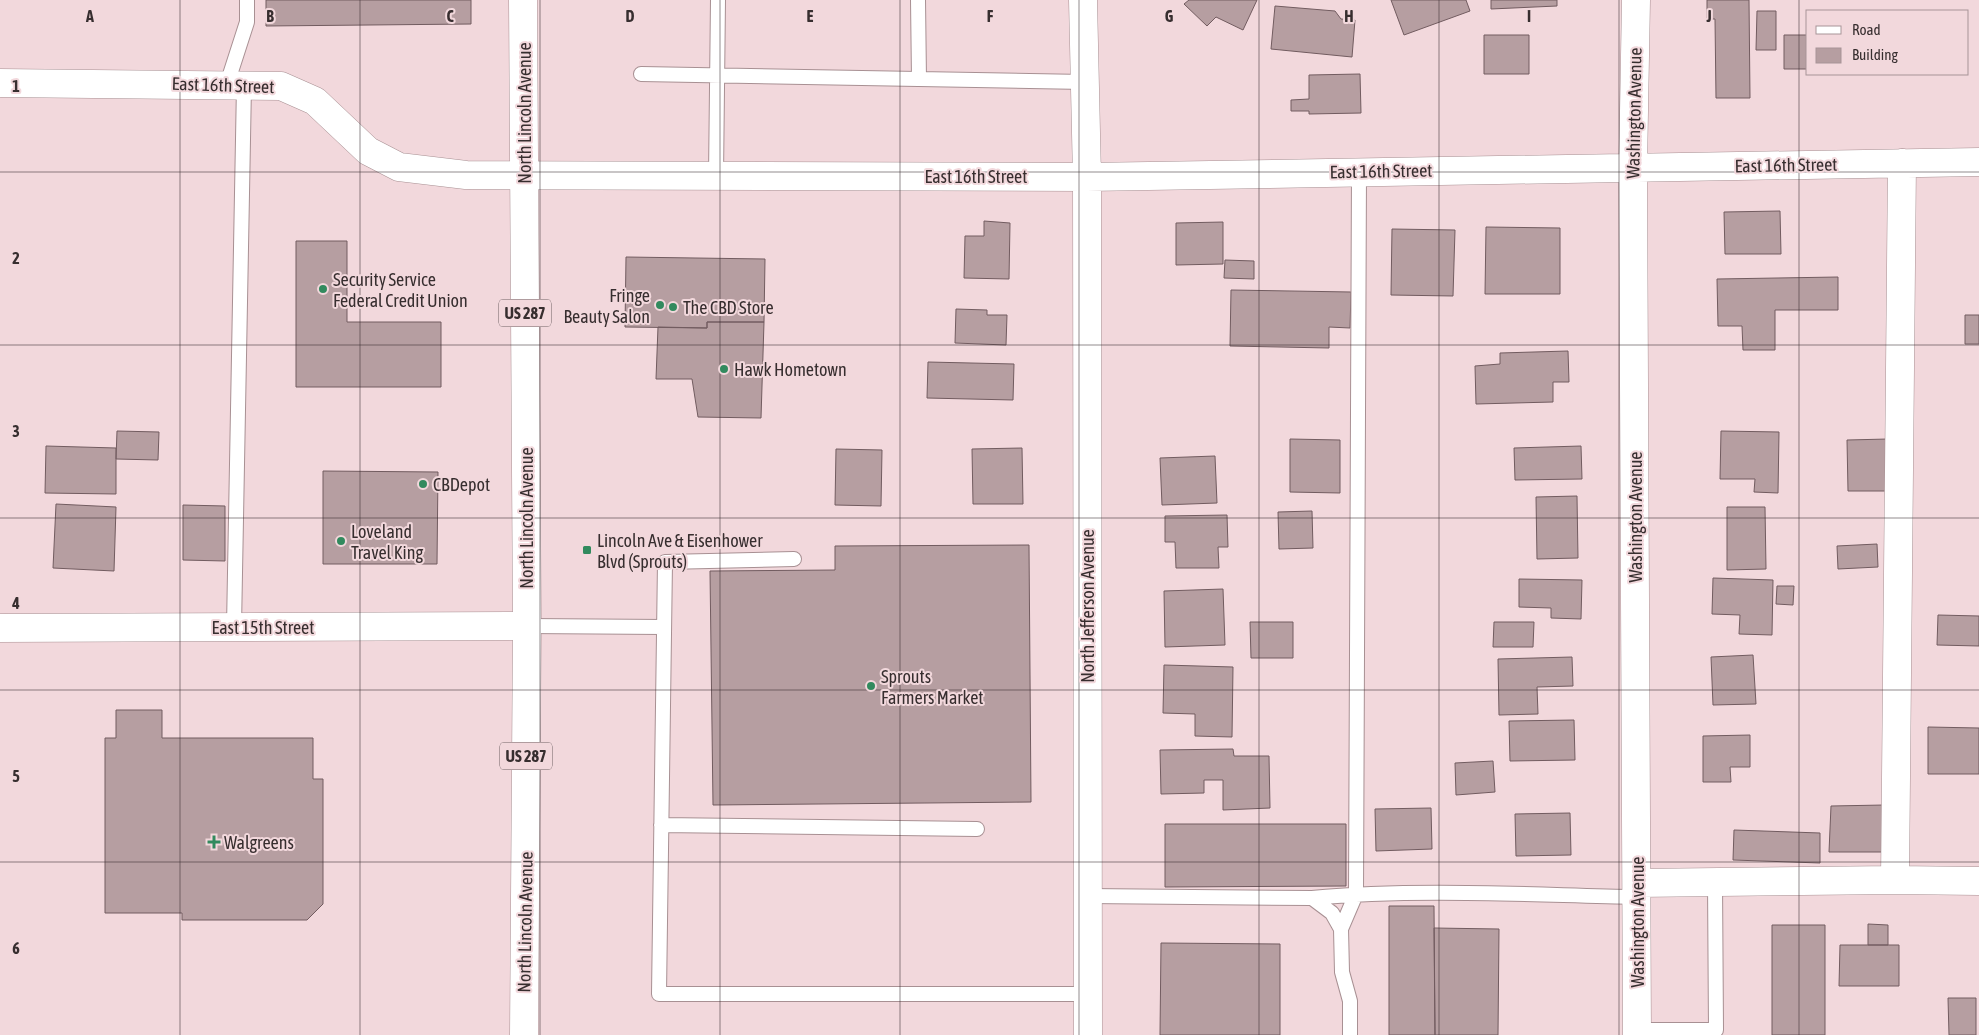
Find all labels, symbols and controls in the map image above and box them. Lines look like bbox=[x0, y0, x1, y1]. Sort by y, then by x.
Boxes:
text: A bbox=[85, 7, 94, 25]
text: B bbox=[266, 7, 274, 25]
text: C bbox=[446, 7, 454, 25]
text: D bbox=[626, 7, 635, 25]
text: E bbox=[807, 7, 814, 25]
text: F bbox=[987, 7, 994, 25]
text: G bbox=[1165, 7, 1174, 25]
text: H bbox=[1344, 7, 1354, 25]
text: I bbox=[1527, 7, 1531, 25]
text: J bbox=[1705, 7, 1712, 25]
legend bbox=[1806, 10, 1969, 75]
text: Road bbox=[1852, 21, 1881, 38]
street label: North Lincoln Avenue bbox=[514, 42, 535, 184]
text: Building bbox=[1852, 46, 1898, 63]
street label: Washington Avenue bbox=[1622, 47, 1646, 179]
street label: East 16th Street bbox=[171, 73, 275, 97]
text: 1 bbox=[12, 77, 20, 95]
street label: East 16th Street bbox=[1734, 154, 1838, 176]
street label: East 16th Street bbox=[1329, 160, 1433, 182]
street label: East 16th Street bbox=[925, 166, 1027, 187]
text: 2 bbox=[12, 249, 20, 267]
place label: Security Service Federal Credit Union bbox=[333, 269, 468, 311]
marker: Security Service Federal Credit Union bbox=[317, 283, 329, 295]
place label: Fringe Beauty Salon bbox=[563, 285, 650, 327]
place label: The CBD Store bbox=[683, 297, 774, 318]
marker: Fringe Beauty Salon bbox=[654, 299, 666, 311]
road number: US 287 bbox=[499, 300, 551, 326]
marker: The CBD Store bbox=[667, 301, 679, 313]
place label: Hawk Hometown bbox=[734, 359, 847, 380]
marker: Hawk Hometown bbox=[718, 363, 730, 375]
text: 3 bbox=[12, 422, 20, 440]
street label: North Lincoln Avenue bbox=[516, 447, 537, 589]
street label: Washington Avenue bbox=[1625, 451, 1646, 583]
place label: CBDepot bbox=[433, 474, 490, 495]
marker: CBDepot bbox=[417, 478, 429, 490]
place label: Loveland Travel King bbox=[351, 521, 423, 563]
street label: North Jefferson Avenue bbox=[1077, 529, 1098, 683]
place label: Lincoln Ave & Eisenhower Blvd (Sprouts) bbox=[597, 530, 763, 572]
marker: Loveland Travel King bbox=[335, 535, 347, 547]
marker: Lincoln Ave & Eisenhower Blvd (Sprouts) bbox=[581, 544, 593, 556]
text: 4 bbox=[11, 594, 20, 612]
street label: East 15th Street bbox=[212, 617, 314, 638]
place label: Sprouts Farmers Market bbox=[881, 666, 984, 708]
marker: Sprouts Farmers Market bbox=[865, 680, 877, 692]
road number: US 287 bbox=[500, 742, 552, 769]
text: 5 bbox=[12, 767, 20, 785]
place label: Walgreens bbox=[224, 832, 294, 853]
marker: Walgreens bbox=[208, 836, 220, 848]
street label: North Lincoln Avenue bbox=[513, 851, 537, 993]
street label: Washington Avenue bbox=[1627, 856, 1648, 988]
text: 6 bbox=[12, 939, 20, 957]

